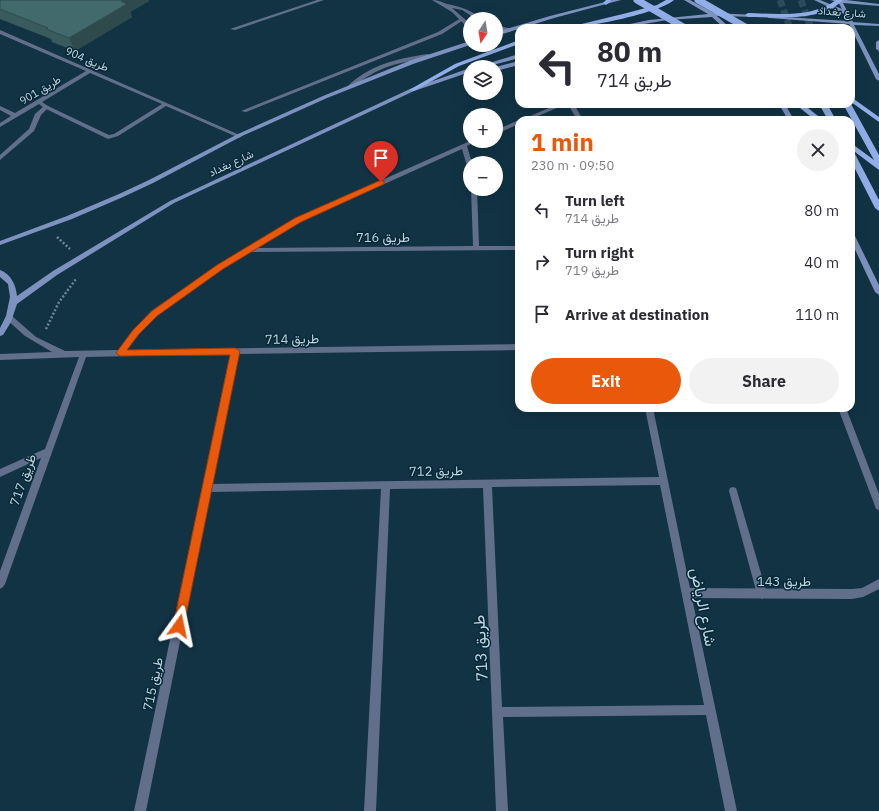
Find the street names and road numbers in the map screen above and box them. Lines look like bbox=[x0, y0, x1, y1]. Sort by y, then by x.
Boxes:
street label: شارع بغداد bbox=[818, 3, 867, 22]
street label: طريق 904 bbox=[63, 44, 111, 74]
street label: طريق 901 bbox=[17, 72, 63, 108]
street label: شارع بغداد bbox=[206, 146, 256, 180]
street label: طريق 716 bbox=[356, 229, 410, 246]
street label: طريق 714 bbox=[265, 330, 319, 348]
street label: طريق 717 bbox=[6, 452, 40, 508]
street label: طريق 712 bbox=[409, 462, 463, 480]
street label: شارع الرياض bbox=[685, 566, 721, 648]
street label: طريق 143 bbox=[757, 573, 811, 590]
street label: طريق 713 bbox=[468, 614, 493, 682]
street label: طريق 715 bbox=[139, 656, 167, 712]

